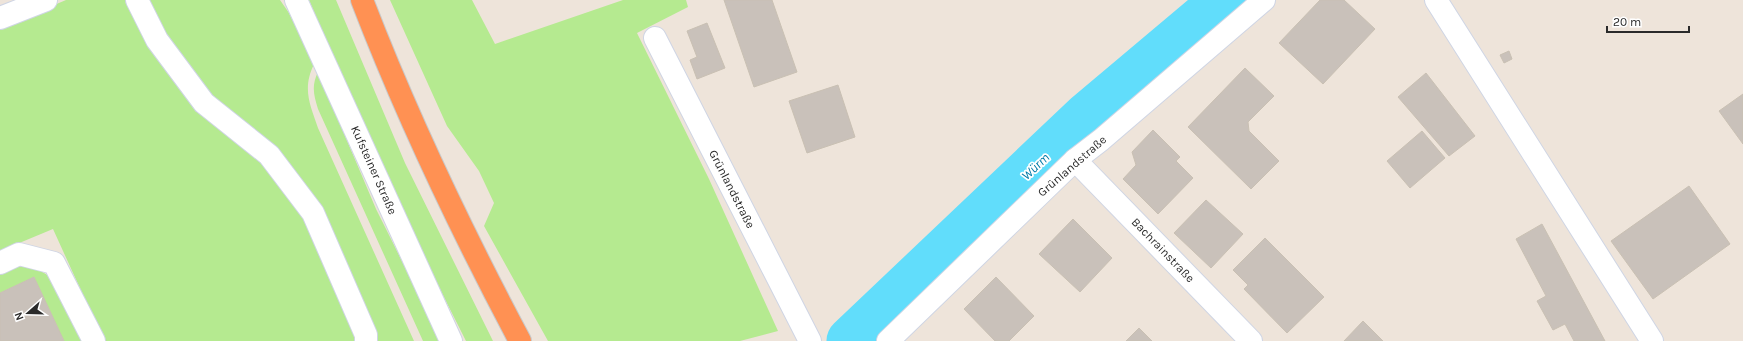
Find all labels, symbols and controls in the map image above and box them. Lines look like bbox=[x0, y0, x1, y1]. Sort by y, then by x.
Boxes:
scale bar bbox=[1607, 8, 1689, 34]
text: 20 m bbox=[1613, 15, 1641, 29]
street label: Kufsteiner Straße bbox=[348, 123, 400, 217]
street label: Grünlandstraße bbox=[1035, 132, 1109, 200]
street label: Grünlandstraße bbox=[706, 147, 758, 231]
water label: Würm bbox=[1018, 150, 1052, 183]
street label: Bachrainstraße bbox=[1129, 215, 1197, 285]
north arrow bbox=[8, 293, 48, 333]
text: N bbox=[12, 310, 27, 322]

